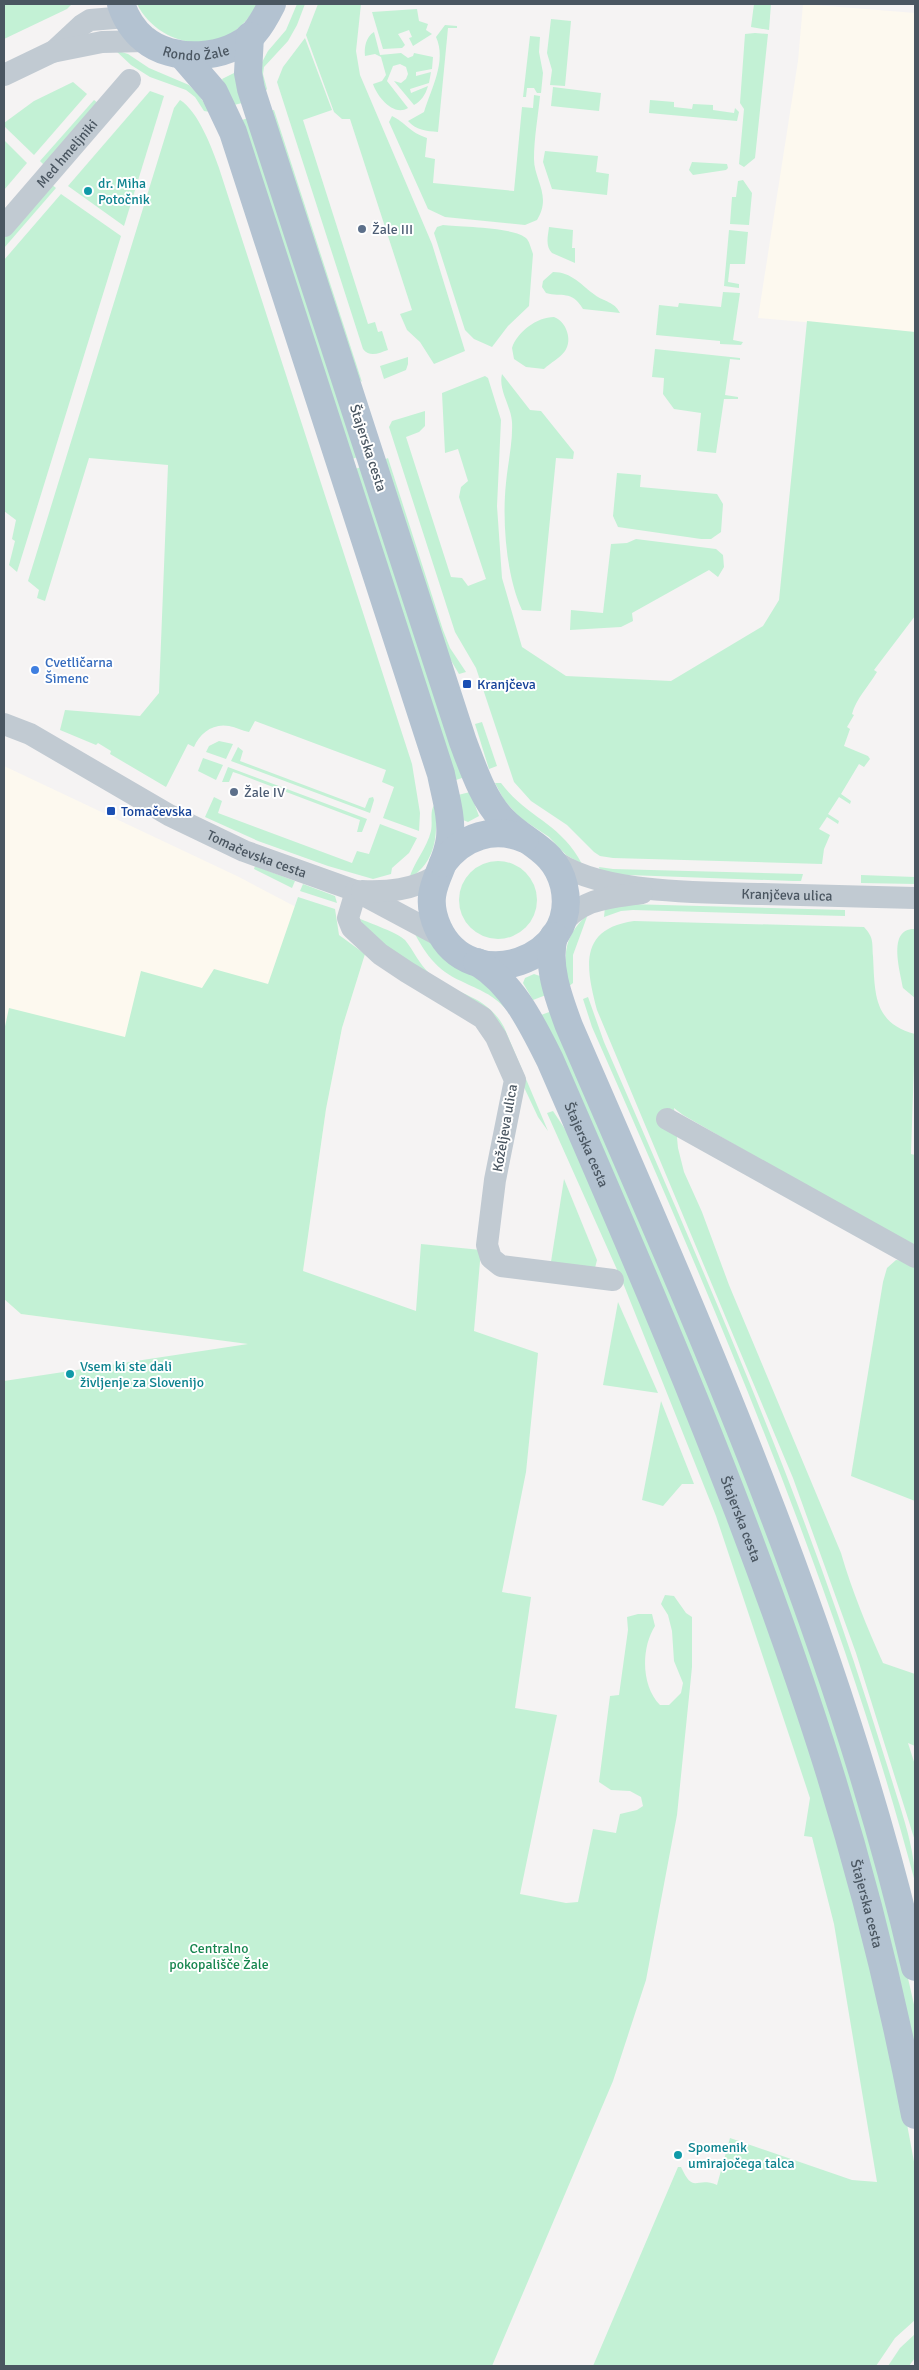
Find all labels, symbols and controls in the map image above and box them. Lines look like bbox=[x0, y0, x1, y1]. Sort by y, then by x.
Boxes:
street label: Rondo Žale bbox=[161, 41, 231, 64]
street label: Med hmeljniki bbox=[33, 116, 101, 191]
place label: dr. Miha Potočnik bbox=[98, 175, 150, 208]
marker: dr. Miha Potočnik bbox=[82, 185, 94, 197]
place label: Žale III bbox=[372, 221, 413, 238]
marker: Žale III bbox=[356, 223, 368, 235]
street label: Štajerska cesta bbox=[346, 402, 390, 494]
place label: Cvetličarna Šimenc bbox=[45, 654, 113, 687]
marker: Cvetličarna Šimenc bbox=[29, 664, 41, 676]
place label: Kranjčeva bbox=[477, 676, 536, 693]
marker: Kranjčeva bbox=[461, 678, 473, 690]
place label: Žale IV bbox=[244, 784, 285, 801]
marker: Žale IV bbox=[228, 786, 240, 798]
place label: Tomačevska bbox=[121, 803, 192, 820]
marker: Tomačevska bbox=[105, 805, 117, 817]
street label: Tomačevska cesta bbox=[204, 826, 309, 881]
street label: Kranjčeva ulica bbox=[741, 885, 833, 904]
street label: Koželjeva ulica bbox=[489, 1083, 521, 1173]
street label: Štajerska cesta bbox=[561, 1099, 613, 1190]
place label: Vsem ki ste dali življenje za Slovenijo bbox=[80, 1358, 204, 1391]
marker: Vsem ki ste dali življenje za Slovenijo bbox=[64, 1368, 76, 1380]
street label: Štajerska cesta bbox=[717, 1473, 765, 1564]
street label: Štajerska cesta bbox=[847, 1857, 887, 1950]
park label: Centralno pokopališče Žale bbox=[169, 1940, 269, 1973]
place label: Spomenik umirajočega talca bbox=[688, 2139, 795, 2172]
marker: Spomenik umirajočega talca bbox=[672, 2149, 684, 2161]

